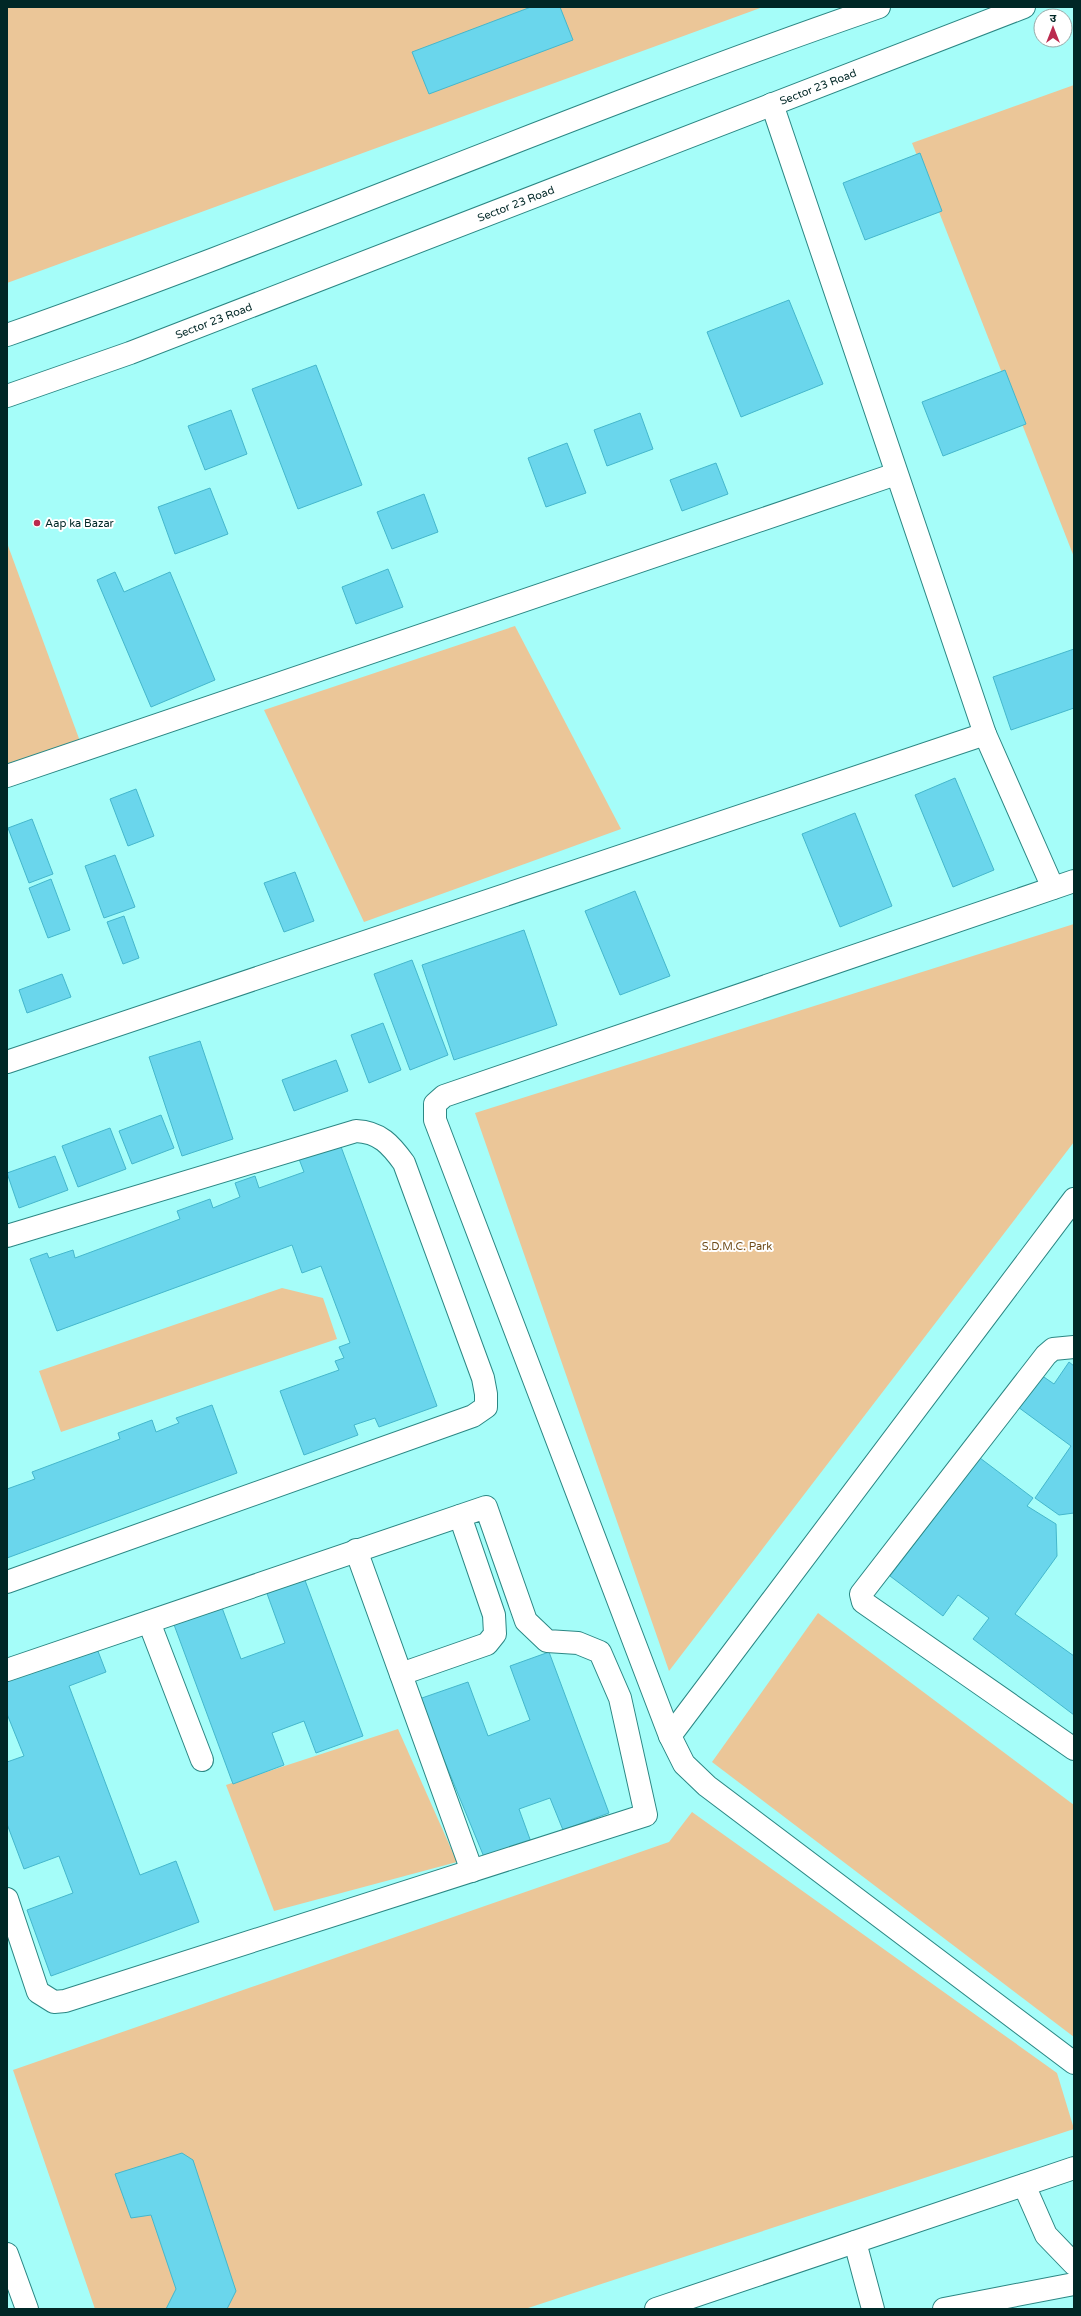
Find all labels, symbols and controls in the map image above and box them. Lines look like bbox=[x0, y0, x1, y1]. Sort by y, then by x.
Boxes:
north arrow bbox=[1033, 8, 1073, 48]
text: उ bbox=[1050, 12, 1057, 25]
street label: Sector 23 Road bbox=[778, 66, 858, 108]
street label: Sector 23 Road bbox=[476, 183, 556, 225]
street label: Sector 23 Road bbox=[174, 300, 254, 342]
place label: Aap ka Bazar bbox=[45, 517, 115, 530]
marker: Aap ka Bazar bbox=[32, 518, 42, 528]
park label: S.D.M.C. Park bbox=[702, 1240, 772, 1253]

